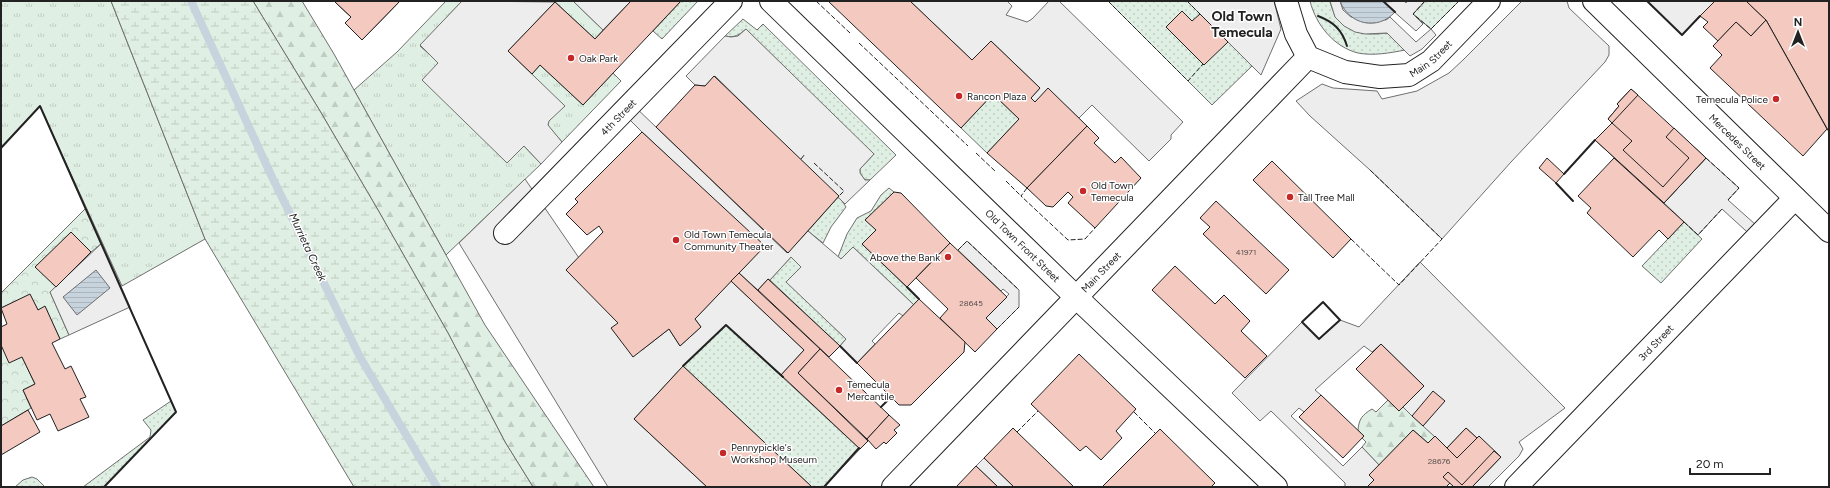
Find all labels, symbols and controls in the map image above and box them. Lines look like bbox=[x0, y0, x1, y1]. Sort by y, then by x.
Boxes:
district label: Old Town Temecula bbox=[1211, 8, 1273, 41]
north arrow bbox=[1778, 12, 1818, 52]
text: N bbox=[1794, 16, 1802, 29]
street label: Main Street bbox=[1407, 37, 1455, 80]
place label: Oak Park bbox=[579, 52, 618, 65]
marker: Oak Park bbox=[566, 53, 576, 63]
place label: Rancon Plaza bbox=[967, 90, 1026, 103]
marker: Rancon Plaza bbox=[954, 91, 964, 101]
place label: Temecula Police bbox=[1696, 93, 1769, 106]
marker: Temecula Police bbox=[1771, 94, 1781, 104]
street label: 4th Street bbox=[598, 96, 639, 138]
street label: Mercedes Street bbox=[1706, 111, 1769, 173]
place label: Old Town Temecula bbox=[1091, 179, 1134, 204]
marker: Old Town Temecula bbox=[1078, 186, 1088, 196]
place label: Tall Tree Mall bbox=[1298, 191, 1355, 204]
marker: Tall Tree Mall bbox=[1285, 192, 1295, 202]
street label: Old Town Front Street bbox=[982, 207, 1063, 285]
water label: Murrieta Creek bbox=[286, 211, 329, 284]
place label: Old Town Temecula Community Theater bbox=[684, 228, 774, 253]
marker: Old Town Temecula Community Theater bbox=[671, 235, 681, 245]
house number: 41971 bbox=[1236, 247, 1256, 257]
street label: Main Street bbox=[1078, 249, 1124, 295]
place label: Above the Bank bbox=[870, 251, 940, 264]
marker: Above the Bank bbox=[943, 252, 953, 262]
house number: 28645 bbox=[959, 298, 983, 308]
street label: 3rd Street bbox=[1636, 322, 1677, 364]
place label: Temecula Mercantile bbox=[847, 378, 895, 403]
marker: Temecula Mercantile bbox=[834, 385, 844, 395]
place label: Pennypickle's Workshop Museum bbox=[731, 441, 817, 466]
marker: Pennypickle's Workshop Museum bbox=[718, 448, 728, 458]
scale bar bbox=[1690, 450, 1770, 476]
house number: 28676 bbox=[1428, 456, 1451, 466]
text: 20 m bbox=[1696, 457, 1724, 471]

